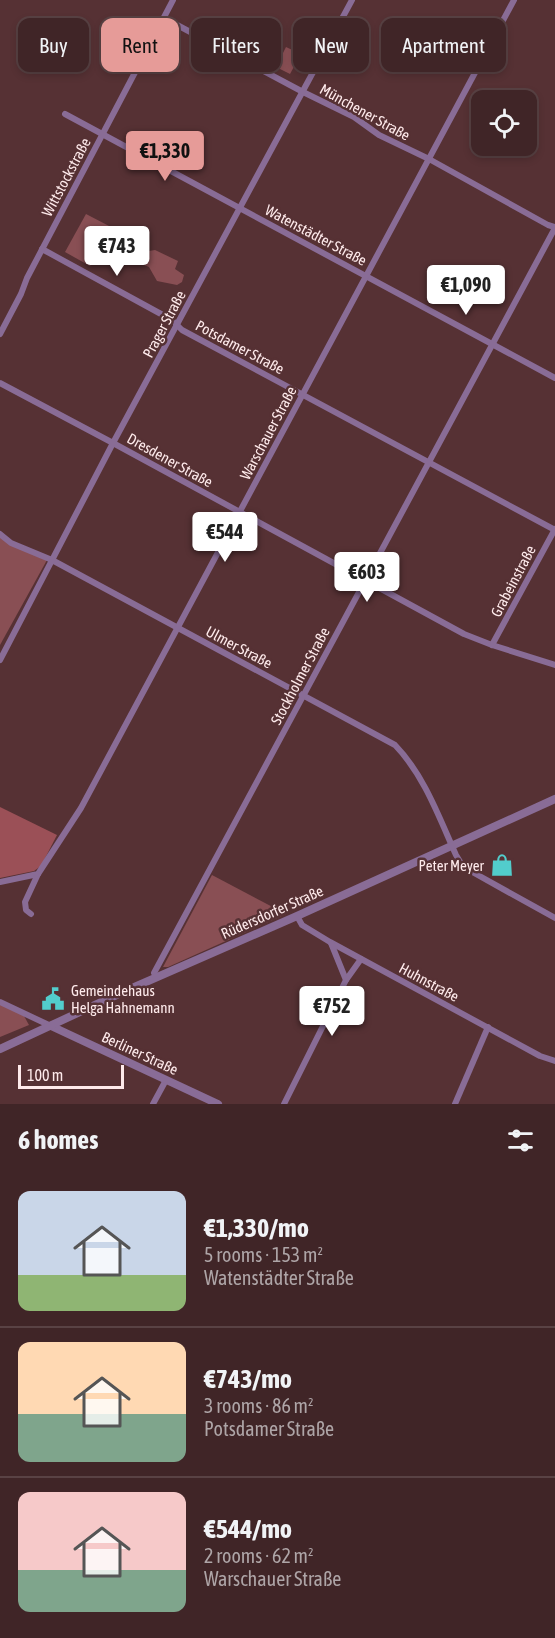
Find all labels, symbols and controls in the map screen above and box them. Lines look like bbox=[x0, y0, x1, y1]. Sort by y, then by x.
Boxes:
chip: Buy bbox=[18, 18, 89, 72]
chip: Rent bbox=[101, 18, 179, 72]
chip: Filters bbox=[191, 18, 281, 72]
chip: New bbox=[293, 18, 369, 72]
chip: Apartment bbox=[381, 18, 506, 72]
street label: Münchener Straße bbox=[317, 80, 413, 144]
map controls bbox=[471, 90, 537, 156]
button: locate bbox=[471, 90, 537, 156]
pin: €1,330 bbox=[116, 131, 214, 182]
street label: Wittstockstraße bbox=[38, 135, 94, 219]
text: €1,330 bbox=[140, 139, 190, 162]
street label: Watenstädter Straße bbox=[262, 201, 370, 269]
pin: €743 bbox=[81, 226, 153, 277]
text: €743 bbox=[98, 234, 136, 257]
pin: €1,090 bbox=[417, 265, 515, 316]
text: €1,090 bbox=[441, 273, 491, 296]
street label: Prager Straße bbox=[139, 287, 189, 360]
street label: Potsdamer Straße bbox=[193, 317, 287, 378]
street label: Warschauer Straße bbox=[236, 383, 300, 482]
street label: Dresdener Straße bbox=[124, 430, 216, 491]
pin: €544 bbox=[189, 512, 261, 563]
text: €544 bbox=[206, 520, 244, 543]
street label: Grabeinstraße bbox=[487, 542, 539, 620]
pin: €603 bbox=[331, 552, 403, 603]
text: €603 bbox=[348, 560, 386, 583]
street label: Ulmer Straße bbox=[203, 622, 275, 672]
street label: Stockholmer Straße bbox=[267, 624, 333, 728]
shop icon: Peter Meyer bbox=[489, 852, 515, 878]
place label: Peter Meyer bbox=[419, 857, 485, 874]
street label: Rüdersdorfer Straße bbox=[218, 882, 326, 942]
street label: Huhnstraße bbox=[396, 959, 462, 1005]
place label: Gemeindehaus Helga Hahnemann bbox=[71, 982, 175, 1016]
public building icon: Gemeindehaus Helga Hahnemann bbox=[40, 986, 66, 1012]
pin: €752 bbox=[296, 986, 368, 1037]
text: €752 bbox=[313, 994, 351, 1017]
street label: Berliner Straße bbox=[99, 1028, 181, 1078]
scale bar bbox=[18, 1062, 124, 1090]
text: 100 m bbox=[27, 1066, 63, 1084]
icon: filters bbox=[504, 1124, 537, 1157]
text: 6 homes bbox=[18, 1125, 98, 1155]
text: €1,330/mo bbox=[204, 1213, 309, 1243]
icon: home bbox=[66, 1215, 138, 1287]
text: 5 rooms · 153 m² bbox=[204, 1243, 323, 1266]
text: Watenstädter Straße bbox=[204, 1266, 354, 1289]
text: €743/mo bbox=[204, 1364, 292, 1394]
icon: home bbox=[66, 1366, 138, 1438]
text: 3 rooms · 86 m² bbox=[204, 1394, 314, 1417]
text: Potsdamer Straße bbox=[204, 1417, 334, 1440]
text: €544/mo bbox=[204, 1514, 292, 1544]
icon: home bbox=[66, 1516, 138, 1588]
text: 2 rooms · 62 m² bbox=[204, 1544, 314, 1567]
text: Warschauer Straße bbox=[204, 1567, 341, 1590]

